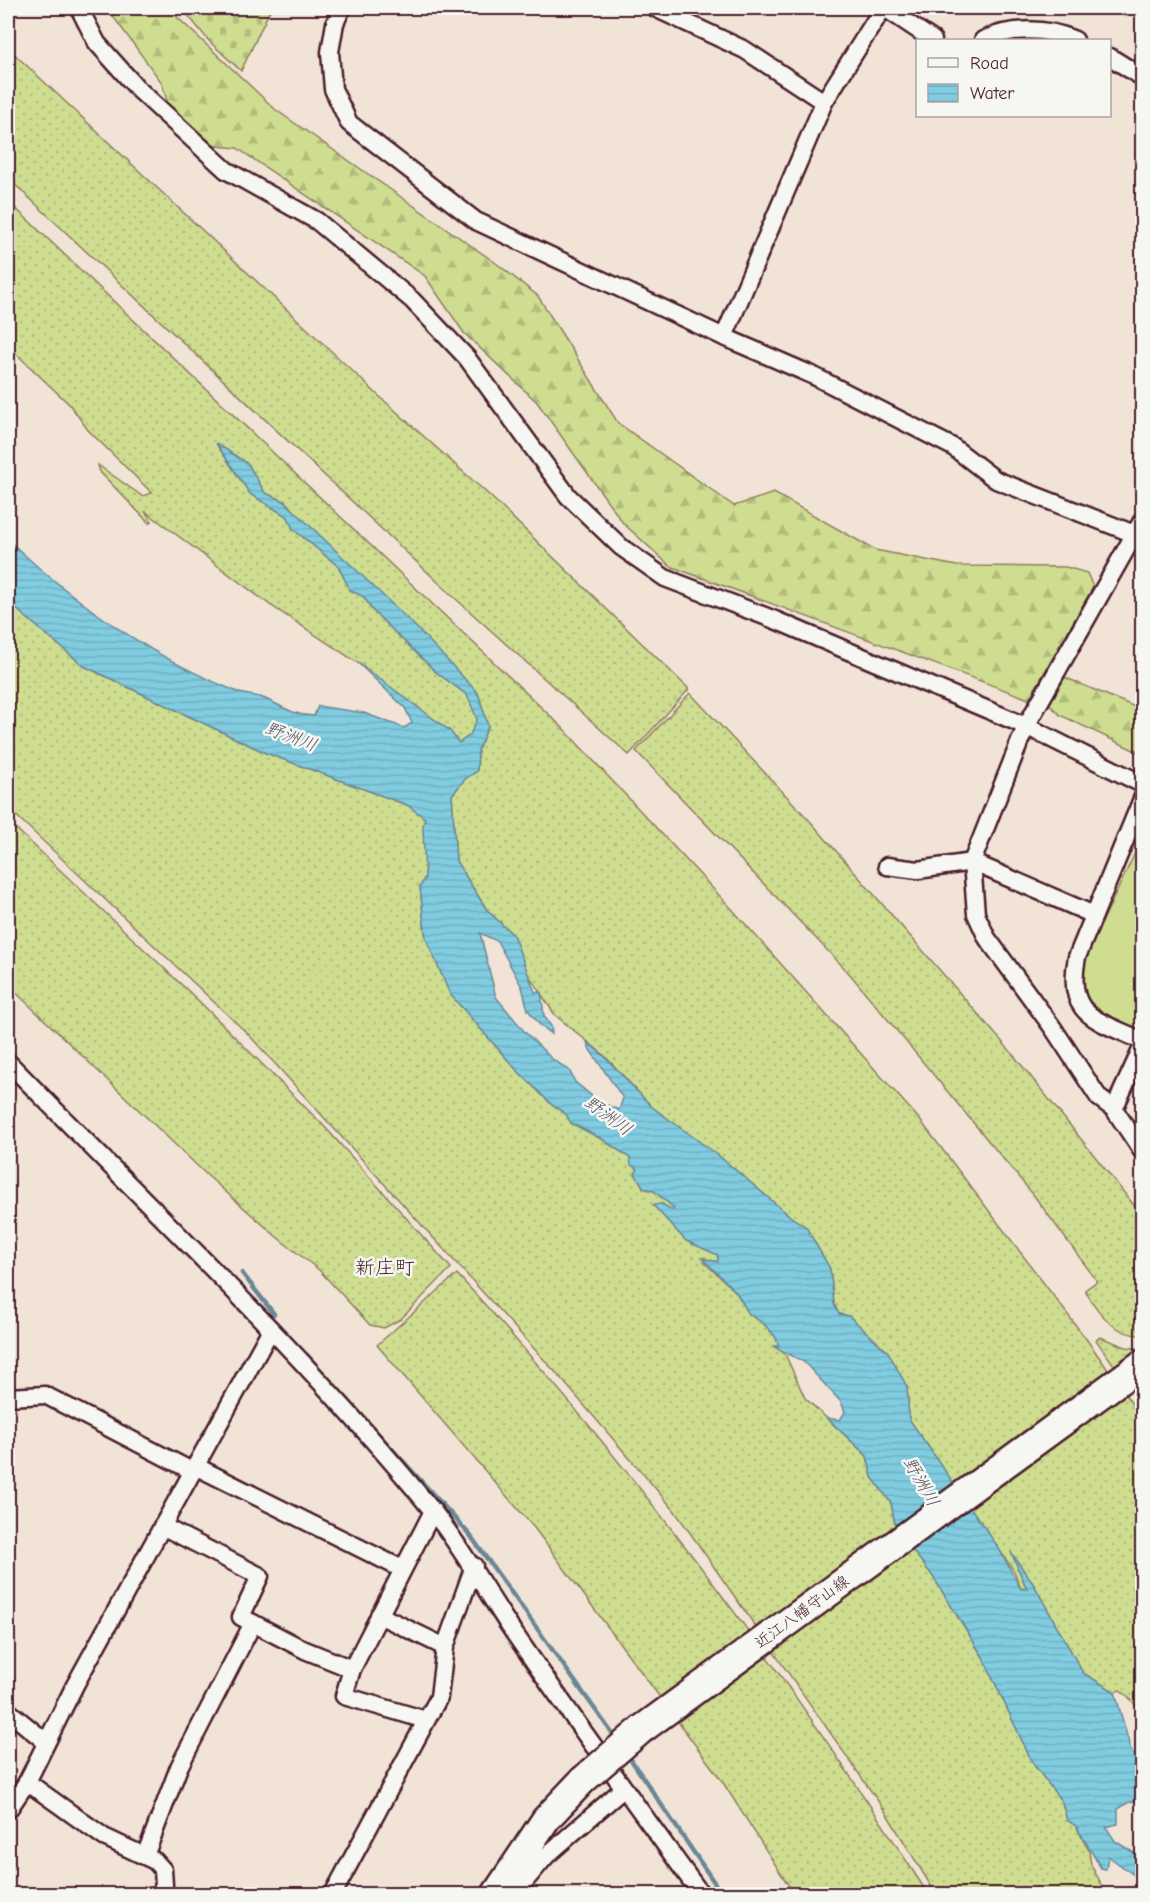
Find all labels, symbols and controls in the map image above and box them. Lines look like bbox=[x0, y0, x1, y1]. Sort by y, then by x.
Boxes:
legend bbox=[916, 39, 1111, 117]
text: Road bbox=[970, 53, 1009, 74]
text: Water bbox=[970, 83, 1015, 104]
water label: 野洲川 bbox=[262, 718, 320, 756]
water label: 野洲川 bbox=[580, 1092, 636, 1140]
district label: 新庄町 bbox=[355, 1256, 415, 1279]
water label: 野洲川 bbox=[898, 1453, 944, 1511]
street label: 近江八幡守山線 bbox=[751, 1572, 853, 1652]

